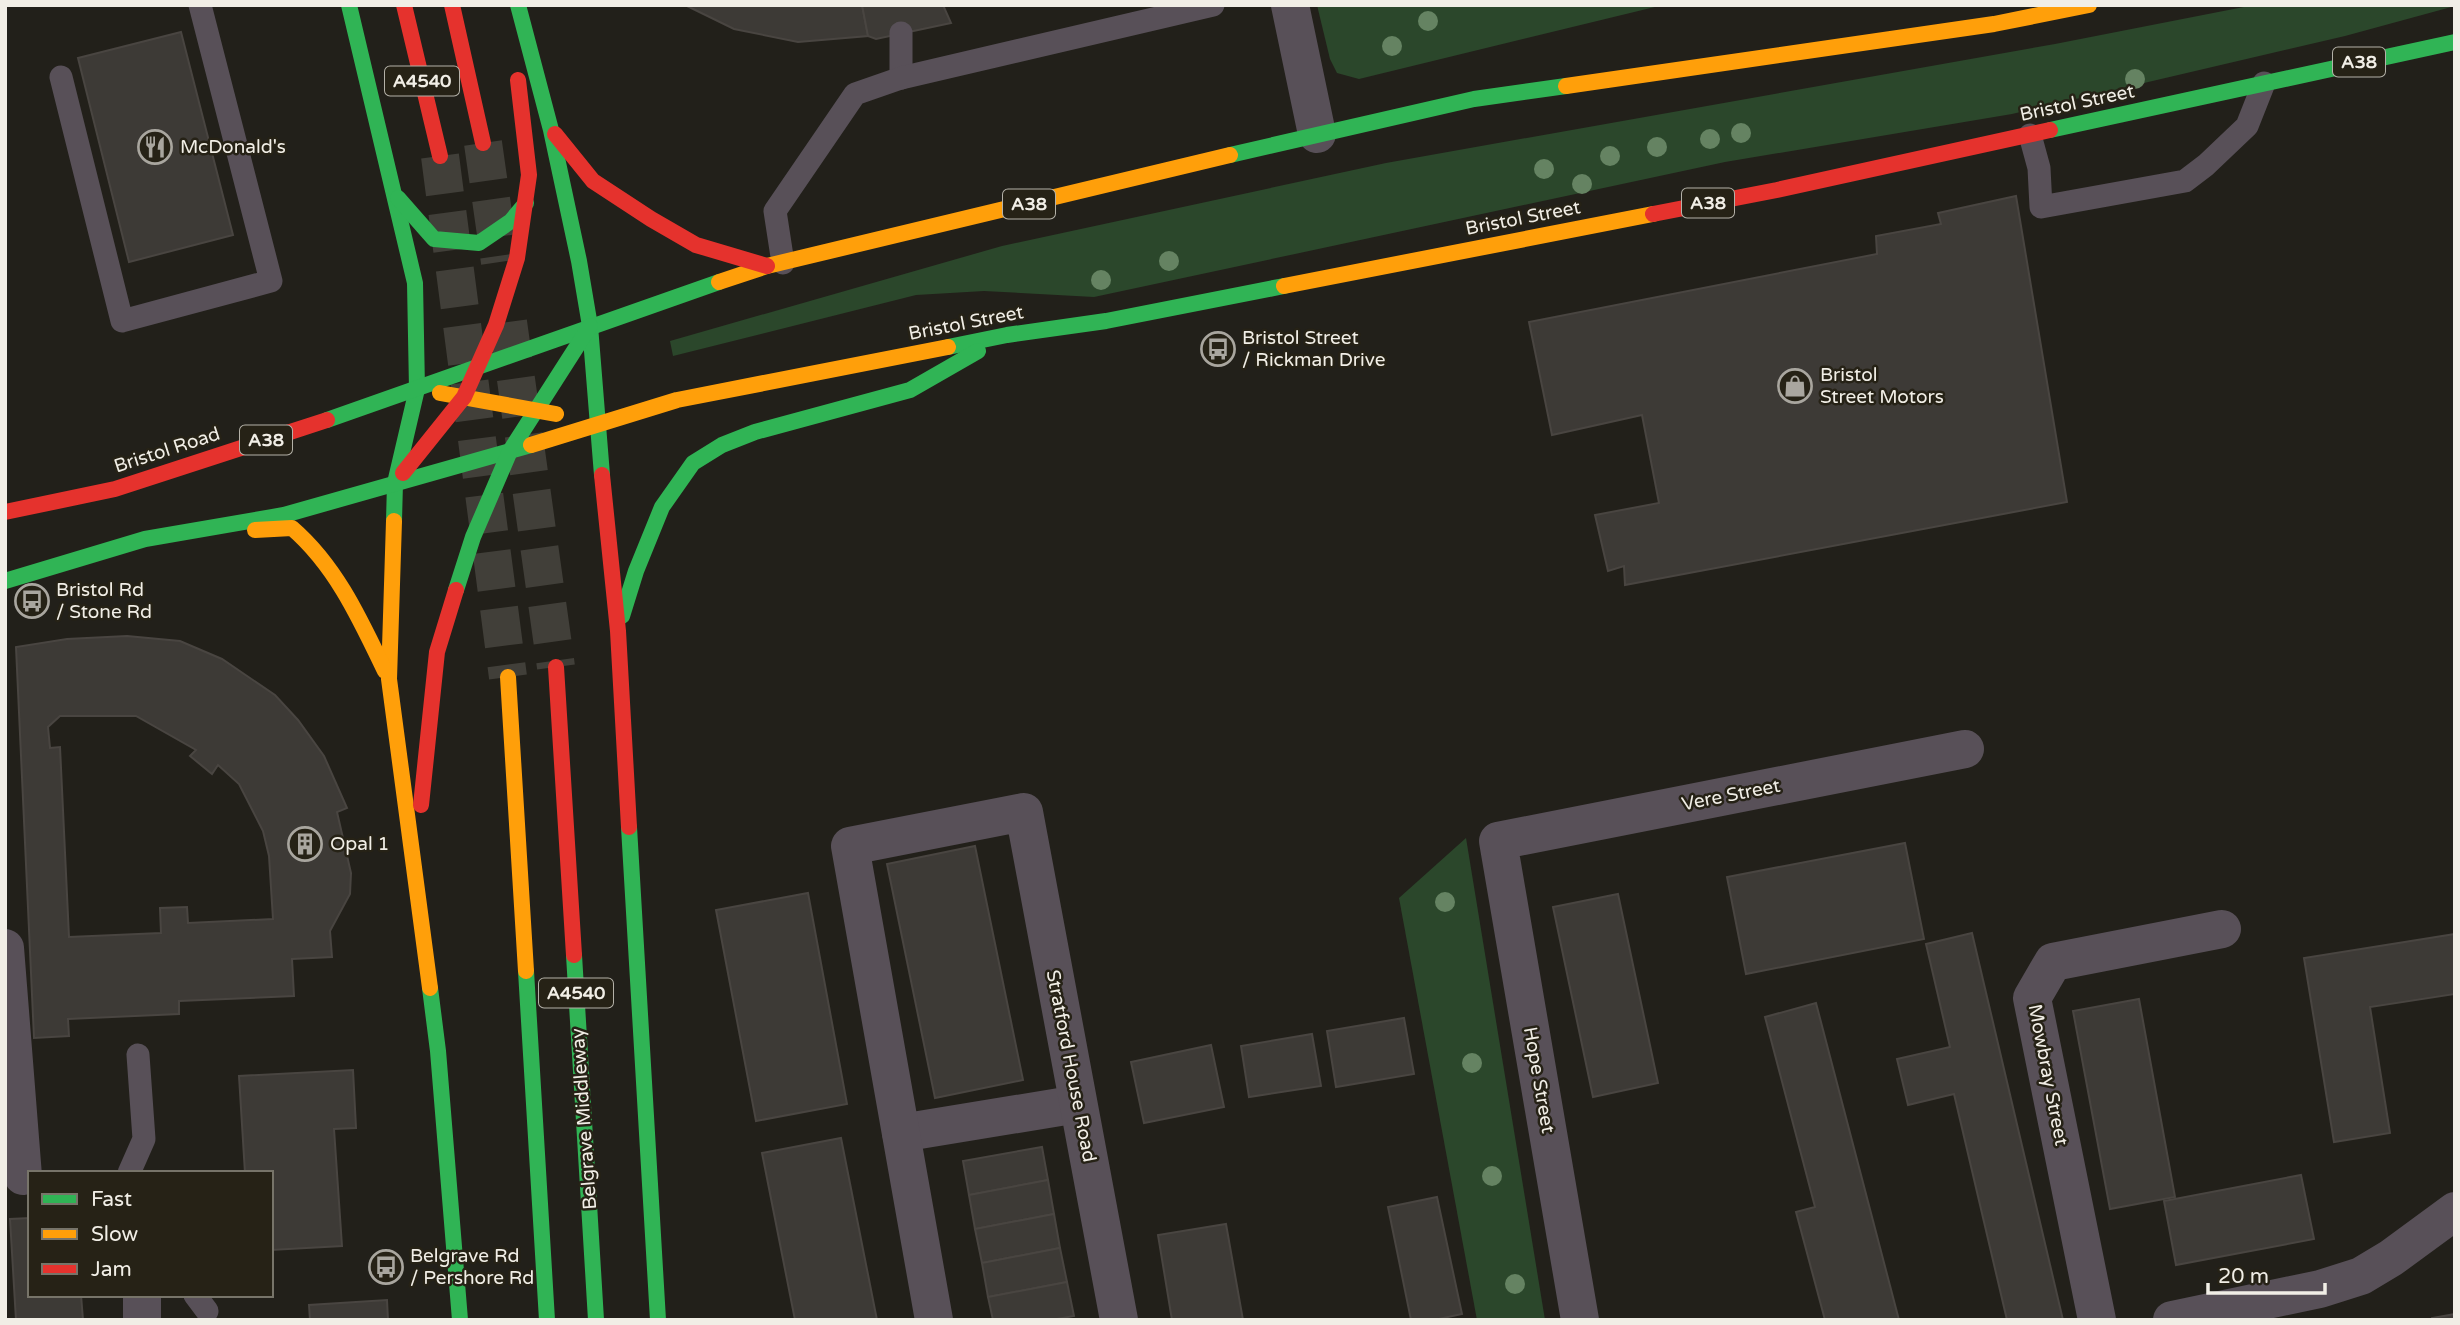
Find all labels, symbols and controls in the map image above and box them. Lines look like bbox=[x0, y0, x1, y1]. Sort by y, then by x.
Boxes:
road number: A38 bbox=[2333, 48, 2385, 76]
road number: A4540 bbox=[385, 66, 459, 96]
street label: Bristol Street bbox=[2018, 80, 2136, 126]
restaurant icon: McDonald's bbox=[136, 128, 174, 166]
place label: McDonald's bbox=[180, 136, 286, 158]
road number: A38 bbox=[1682, 188, 1734, 218]
road number: A38 bbox=[1003, 190, 1055, 218]
street label: Bristol Street bbox=[1464, 196, 1582, 240]
street label: Bristol Street bbox=[907, 301, 1025, 345]
place label: Bristol Street / Rickman Drive bbox=[1242, 327, 1386, 371]
bus stop icon: Bristol Street / Rickman Drive bbox=[1199, 330, 1237, 368]
place label: Bristol Street Motors bbox=[1820, 364, 1944, 408]
shop icon: Bristol Street Motors bbox=[1776, 367, 1814, 405]
street label: Bristol Road bbox=[111, 423, 223, 477]
road number: A38 bbox=[240, 426, 292, 454]
place label: Bristol Rd / Stone Rd bbox=[56, 579, 152, 623]
bus stop icon: Bristol Rd / Stone Rd bbox=[13, 582, 51, 620]
street label: Vere Street bbox=[1680, 775, 1782, 815]
building icon: Opal 1 bbox=[286, 825, 324, 863]
place label: Opal 1 bbox=[330, 833, 390, 855]
street label: Stratford House Road bbox=[1042, 968, 1100, 1164]
road number: A4540 bbox=[539, 978, 613, 1008]
street label: Mowbray Street bbox=[2023, 1002, 2073, 1148]
street label: Hope Street bbox=[1519, 1025, 1559, 1135]
street label: Belgrave Middleway bbox=[567, 1028, 601, 1210]
legend bbox=[28, 1171, 273, 1297]
text: Fast bbox=[91, 1187, 132, 1212]
text: Slow bbox=[91, 1222, 139, 1247]
place label: Belgrave Rd / Pershore Rd bbox=[410, 1245, 534, 1289]
bus stop icon: Belgrave Rd / Pershore Rd bbox=[367, 1248, 405, 1286]
scale bar bbox=[2208, 1252, 2325, 1296]
text: Jam bbox=[91, 1257, 132, 1282]
text: 20 m bbox=[2218, 1264, 2269, 1289]

